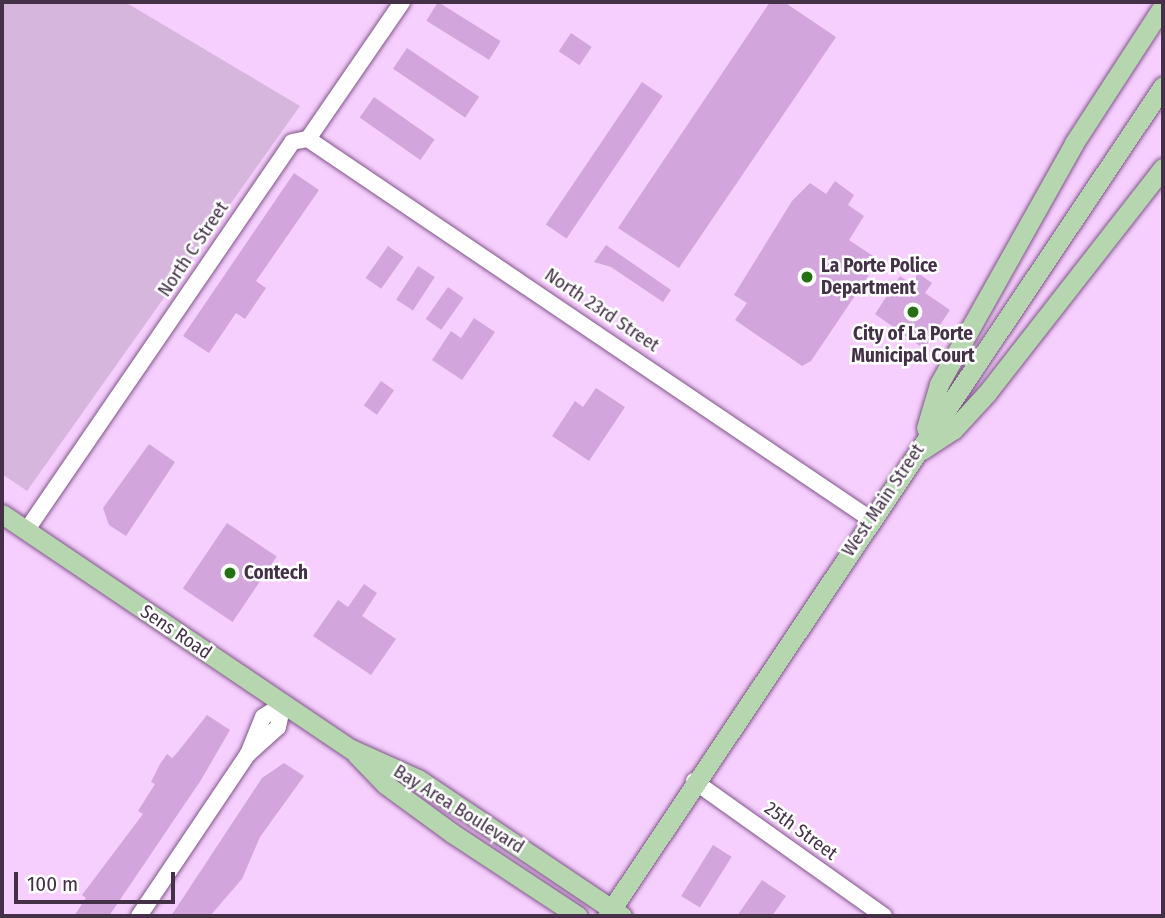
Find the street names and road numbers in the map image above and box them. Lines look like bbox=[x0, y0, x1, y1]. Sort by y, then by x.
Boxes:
street label: North C Street bbox=[153, 197, 233, 301]
street label: North 23rd Street bbox=[540, 263, 664, 357]
street label: West Main Street bbox=[837, 439, 929, 561]
street label: Sens Road bbox=[136, 600, 216, 664]
street label: Bay Area Boulevard bbox=[389, 760, 529, 858]
street label: 25th Street bbox=[760, 797, 842, 865]

